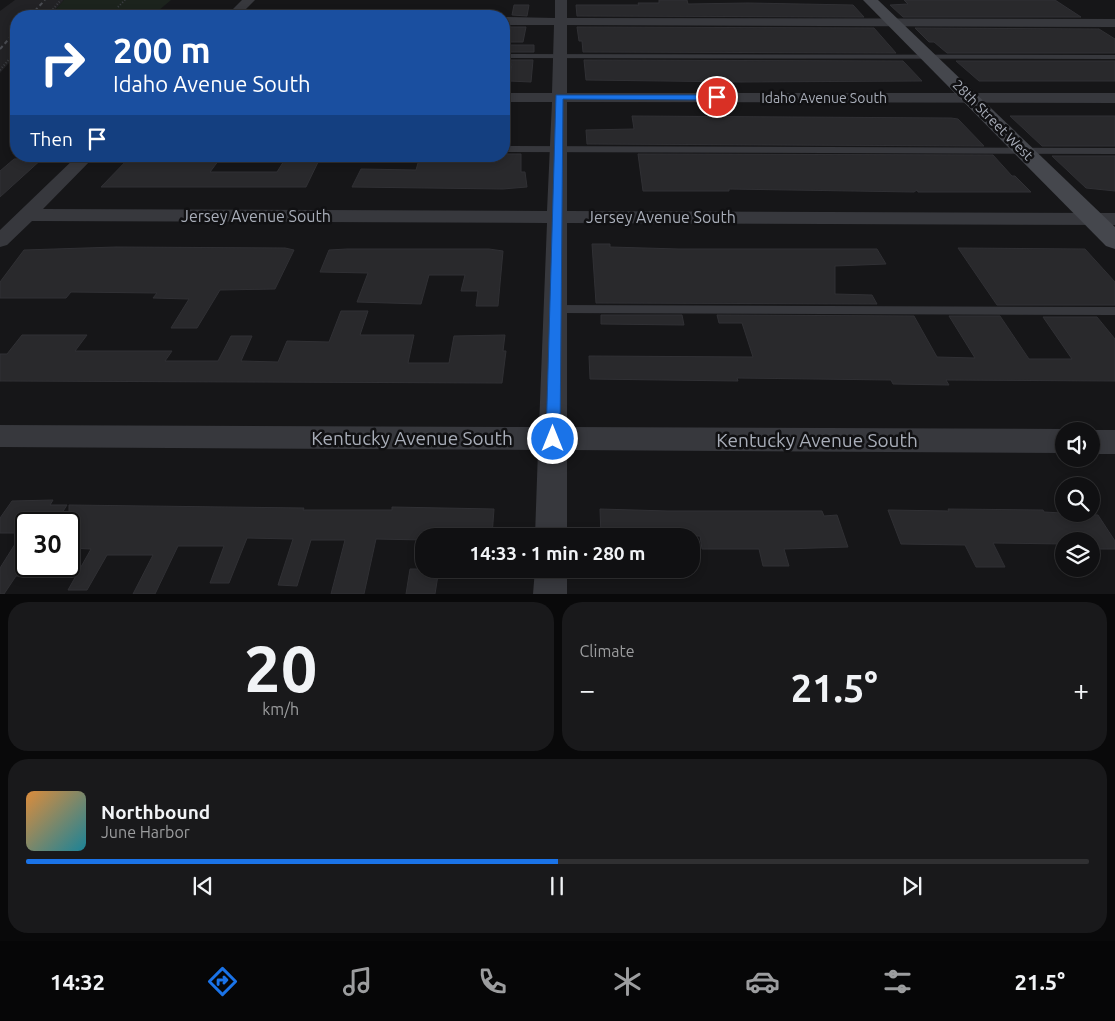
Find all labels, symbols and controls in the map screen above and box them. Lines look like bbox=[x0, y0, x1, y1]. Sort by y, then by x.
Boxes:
icon: right bbox=[30, 30, 95, 95]
text: 200 m bbox=[113, 30, 211, 70]
text: Idaho Avenue South bbox=[113, 71, 311, 96]
pin bbox=[696, 76, 738, 118]
street label: 28th Street West bbox=[950, 77, 1037, 164]
icon: arrive bbox=[703, 83, 731, 111]
street label: Idaho Avenue South bbox=[761, 90, 887, 106]
icon: arrive bbox=[83, 125, 111, 153]
text: Then bbox=[30, 128, 73, 150]
street label: Jersey Avenue South bbox=[181, 207, 331, 225]
street label: Jersey Avenue South bbox=[586, 208, 736, 226]
position arrow bbox=[526, 412, 578, 464]
map controls bbox=[1055, 422, 1100, 577]
button: sound bbox=[1055, 422, 1100, 467]
street label: Kentucky Avenue South bbox=[311, 427, 513, 449]
street label: Kentucky Avenue South bbox=[716, 429, 918, 451]
button: search bbox=[1055, 477, 1100, 522]
speed limit sign: 30 bbox=[15, 512, 80, 577]
button: layers bbox=[1055, 532, 1100, 577]
text: 14:33 · 1 min · 280 m bbox=[470, 542, 645, 564]
text: 20 bbox=[244, 631, 317, 704]
text: Climate bbox=[580, 642, 635, 660]
text: 21.5° bbox=[791, 667, 878, 709]
text: − bbox=[580, 674, 595, 705]
text: + bbox=[1073, 674, 1089, 705]
text: km/h bbox=[262, 700, 299, 718]
text: Northbound bbox=[101, 801, 210, 823]
text: June Harbor bbox=[101, 823, 190, 841]
icon: previous bbox=[189, 872, 217, 900]
icon: pause bbox=[543, 872, 571, 900]
icon: next bbox=[898, 872, 926, 900]
icon: directions bbox=[205, 964, 240, 999]
icon: music bbox=[340, 964, 375, 999]
icon: phone bbox=[475, 964, 510, 999]
icon: climate bbox=[610, 964, 645, 999]
icon: car bbox=[745, 964, 780, 999]
icon: filters bbox=[880, 964, 915, 999]
text: 14:32 bbox=[50, 969, 105, 994]
text: 21.5° bbox=[1015, 969, 1065, 994]

